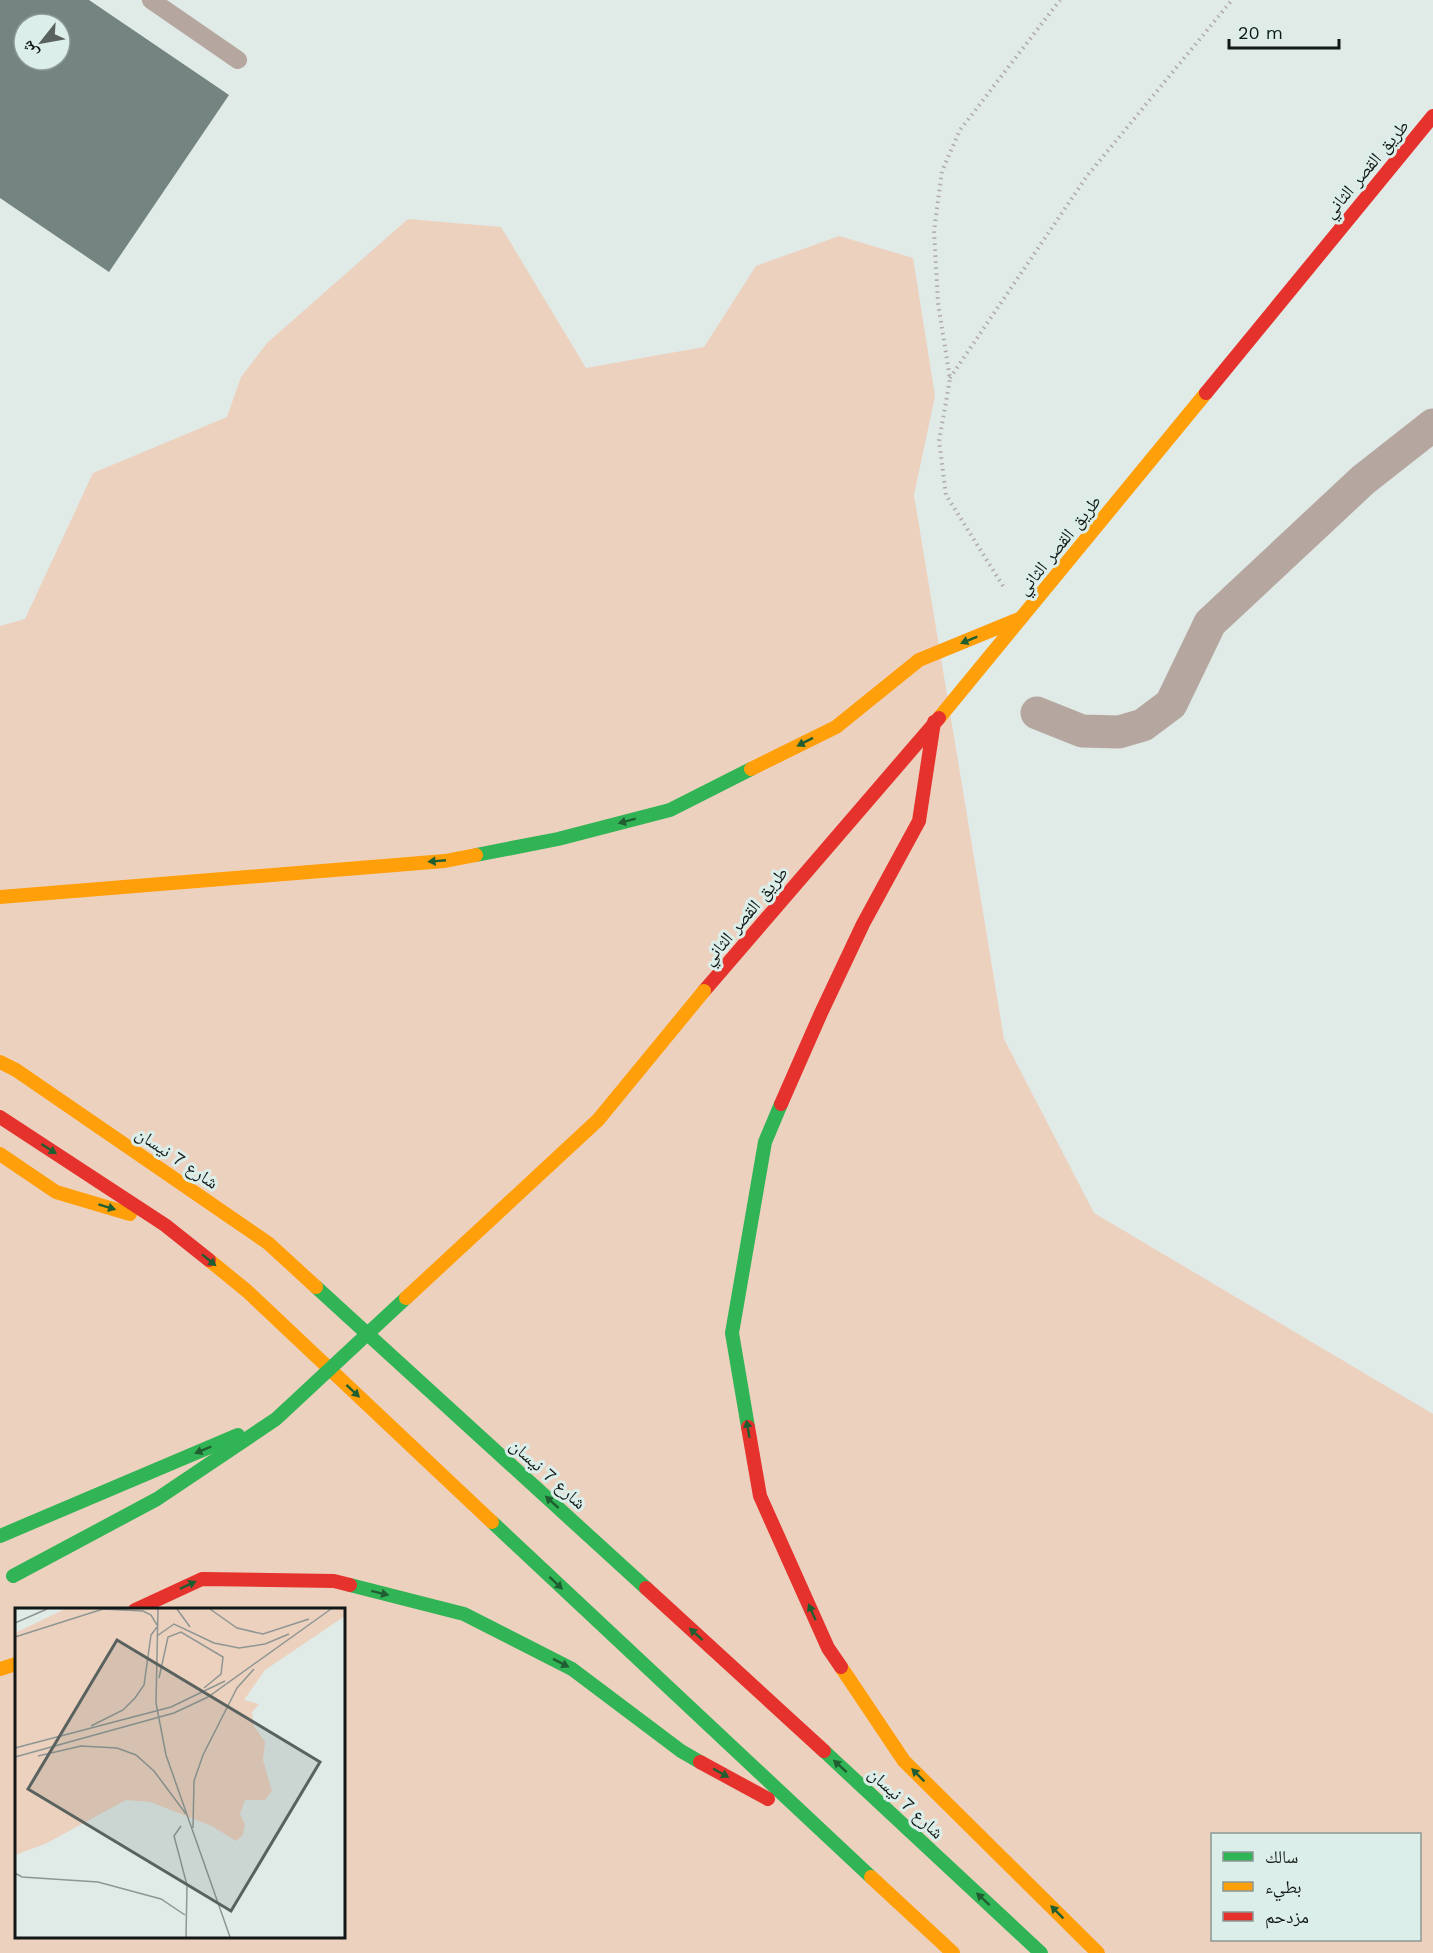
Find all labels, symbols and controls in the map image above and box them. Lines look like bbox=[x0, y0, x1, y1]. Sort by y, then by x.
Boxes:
north arrow bbox=[12, 12, 72, 72]
scale bar bbox=[1229, 12, 1338, 50]
text: 20 m bbox=[1238, 22, 1283, 43]
text: ش bbox=[17, 37, 42, 62]
street label: طريق القصر الثاني bbox=[1318, 115, 1416, 225]
street label: طريق القصر الثاني bbox=[1012, 491, 1109, 602]
one-way arrow bbox=[960, 636, 978, 645]
one-way arrow bbox=[796, 737, 813, 747]
one-way arrow bbox=[618, 817, 637, 827]
one-way arrow bbox=[427, 856, 446, 866]
street label: طريق القصر الثاني bbox=[697, 862, 795, 972]
street label: شارع 7 نيسان bbox=[131, 1122, 223, 1194]
one-way arrow bbox=[41, 1143, 57, 1154]
one-way arrow bbox=[99, 1203, 117, 1212]
one-way arrow bbox=[201, 1253, 216, 1266]
one-way arrow bbox=[346, 1384, 361, 1398]
one-way arrow bbox=[743, 1420, 752, 1439]
street label: شارع 7 نيسان bbox=[505, 1434, 591, 1514]
one-way arrow bbox=[194, 1446, 212, 1455]
one-way arrow bbox=[546, 1496, 560, 1510]
one-way arrow bbox=[549, 1575, 563, 1589]
one-way arrow bbox=[180, 1580, 197, 1589]
one-way arrow bbox=[371, 1589, 389, 1598]
one-way arrow bbox=[807, 1603, 817, 1621]
inset map bbox=[15, 1608, 345, 1938]
one-way arrow bbox=[689, 1628, 704, 1641]
one-way arrow bbox=[552, 1659, 569, 1668]
one-way arrow bbox=[833, 1760, 848, 1773]
street label: شارع 7 نيسان bbox=[864, 1763, 948, 1843]
one-way arrow bbox=[713, 1768, 730, 1778]
one-way arrow bbox=[910, 1768, 925, 1782]
legend bbox=[1211, 1833, 1421, 1941]
text: سالك bbox=[1265, 1846, 1298, 1867]
text: بطيء bbox=[1265, 1876, 1302, 1902]
one-way arrow bbox=[975, 1892, 990, 1906]
one-way arrow bbox=[1049, 1905, 1064, 1919]
text: مزدحم bbox=[1265, 1906, 1309, 1929]

